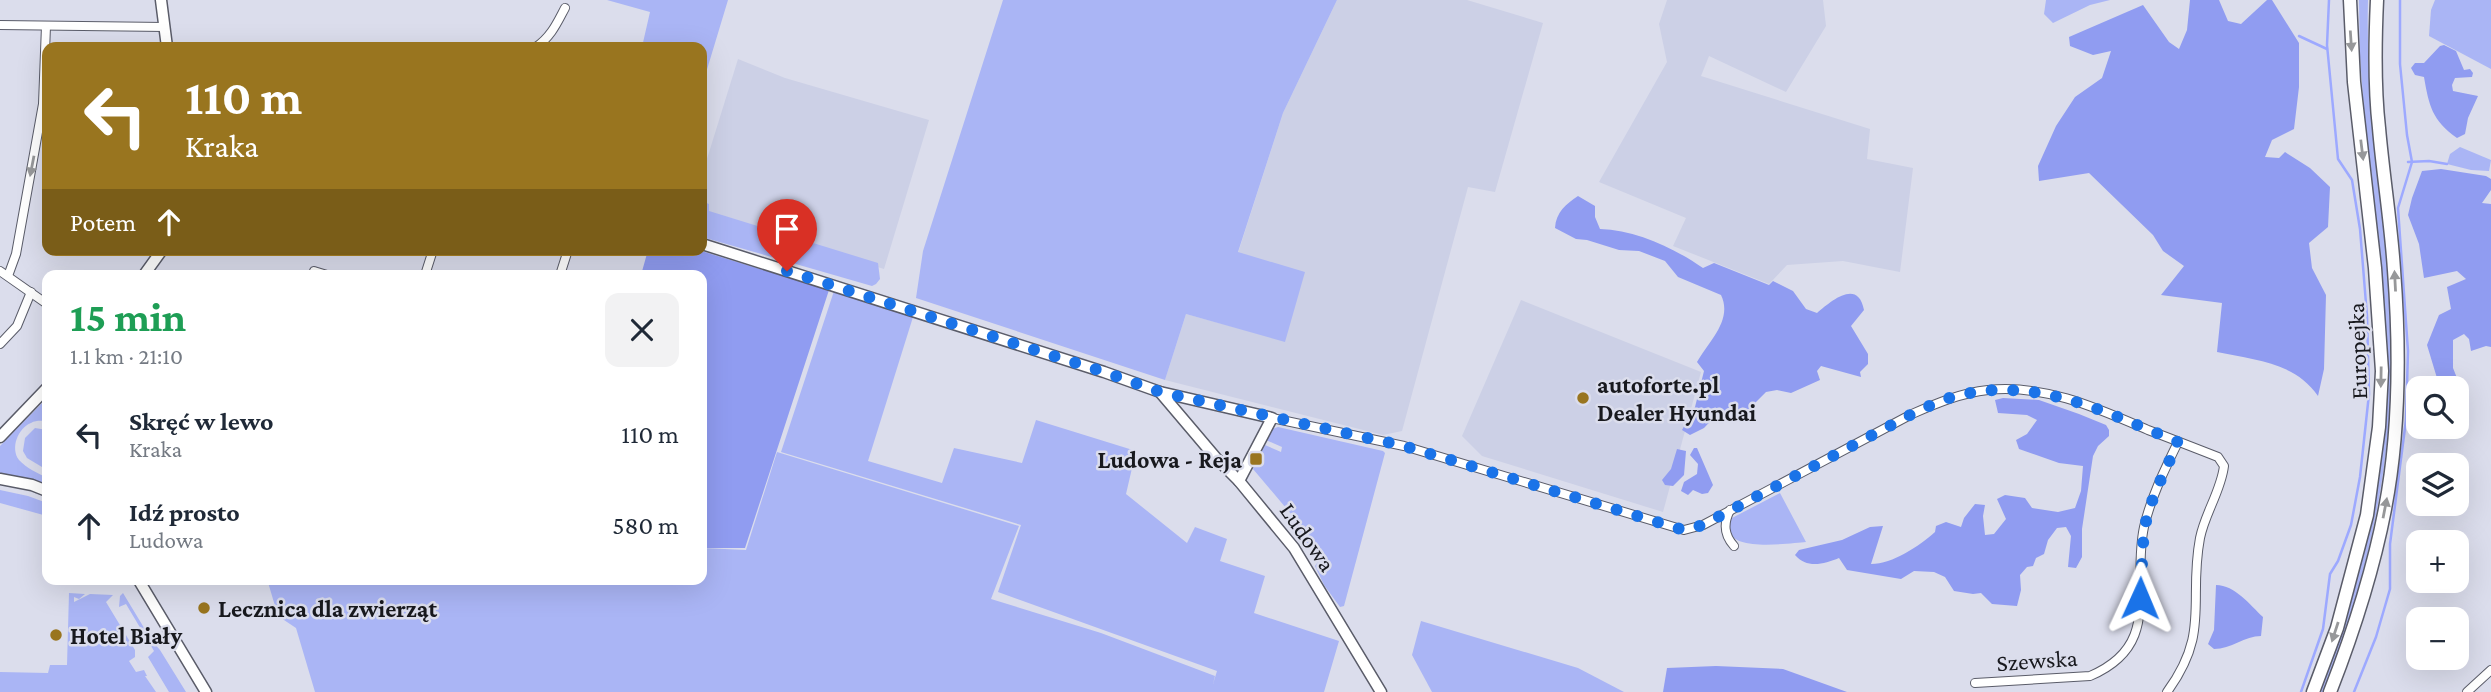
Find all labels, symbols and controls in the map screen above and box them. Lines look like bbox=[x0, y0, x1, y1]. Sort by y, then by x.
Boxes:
one-way arrow bbox=[2346, 30, 2357, 52]
icon: left bbox=[70, 70, 161, 161]
text: 110 m bbox=[185, 70, 302, 125]
text: Kraka bbox=[185, 128, 259, 164]
one-way arrow bbox=[2356, 139, 2367, 161]
one-way arrow bbox=[27, 155, 38, 177]
pin bbox=[757, 199, 817, 271]
icon: ahead bbox=[150, 203, 188, 241]
text: Potem bbox=[70, 208, 136, 237]
icon: arrive bbox=[768, 210, 806, 248]
one-way arrow bbox=[2389, 270, 2400, 292]
text: 15 min bbox=[70, 293, 186, 340]
button: close bbox=[605, 293, 679, 367]
street label: Europejka bbox=[2342, 302, 2372, 400]
text: 1.1 km · 21:10 bbox=[70, 343, 183, 369]
one-way arrow bbox=[2376, 366, 2387, 388]
place label: autoforte.pl Dealer Hyundai bbox=[1597, 371, 1756, 426]
map controls bbox=[2406, 376, 2469, 670]
button: search bbox=[2406, 376, 2469, 439]
marker: autoforte.pl Dealer Hyundai bbox=[1575, 390, 1591, 406]
text: Skręć w lewo bbox=[129, 407, 274, 436]
icon: left bbox=[70, 416, 108, 454]
text: 110 m bbox=[621, 420, 679, 449]
text: Kraka bbox=[129, 436, 182, 462]
place label: Ludowa - Reja bbox=[1098, 446, 1242, 474]
marker: Ludowa - Reja bbox=[1248, 451, 1264, 467]
button: layers bbox=[2406, 453, 2469, 516]
street label: Ludowa bbox=[1275, 497, 1341, 577]
one-way arrow bbox=[2379, 497, 2390, 519]
text: Idź prosto bbox=[129, 498, 240, 527]
icon: ahead bbox=[70, 507, 108, 545]
text: 580 m bbox=[612, 511, 679, 540]
text: Ludowa bbox=[129, 527, 203, 553]
button: + bbox=[2406, 530, 2469, 593]
position arrow bbox=[2103, 561, 2177, 635]
place label: Lecznica dla zwierząt bbox=[218, 595, 437, 622]
marker: Lecznica dla zwierząt bbox=[196, 600, 212, 616]
button: − bbox=[2406, 607, 2469, 670]
place label: Hotel Biały bbox=[70, 622, 182, 649]
one-way arrow bbox=[2329, 622, 2340, 643]
marker: Hotel Biały bbox=[48, 627, 64, 643]
street label: Szewska bbox=[1996, 644, 2078, 676]

